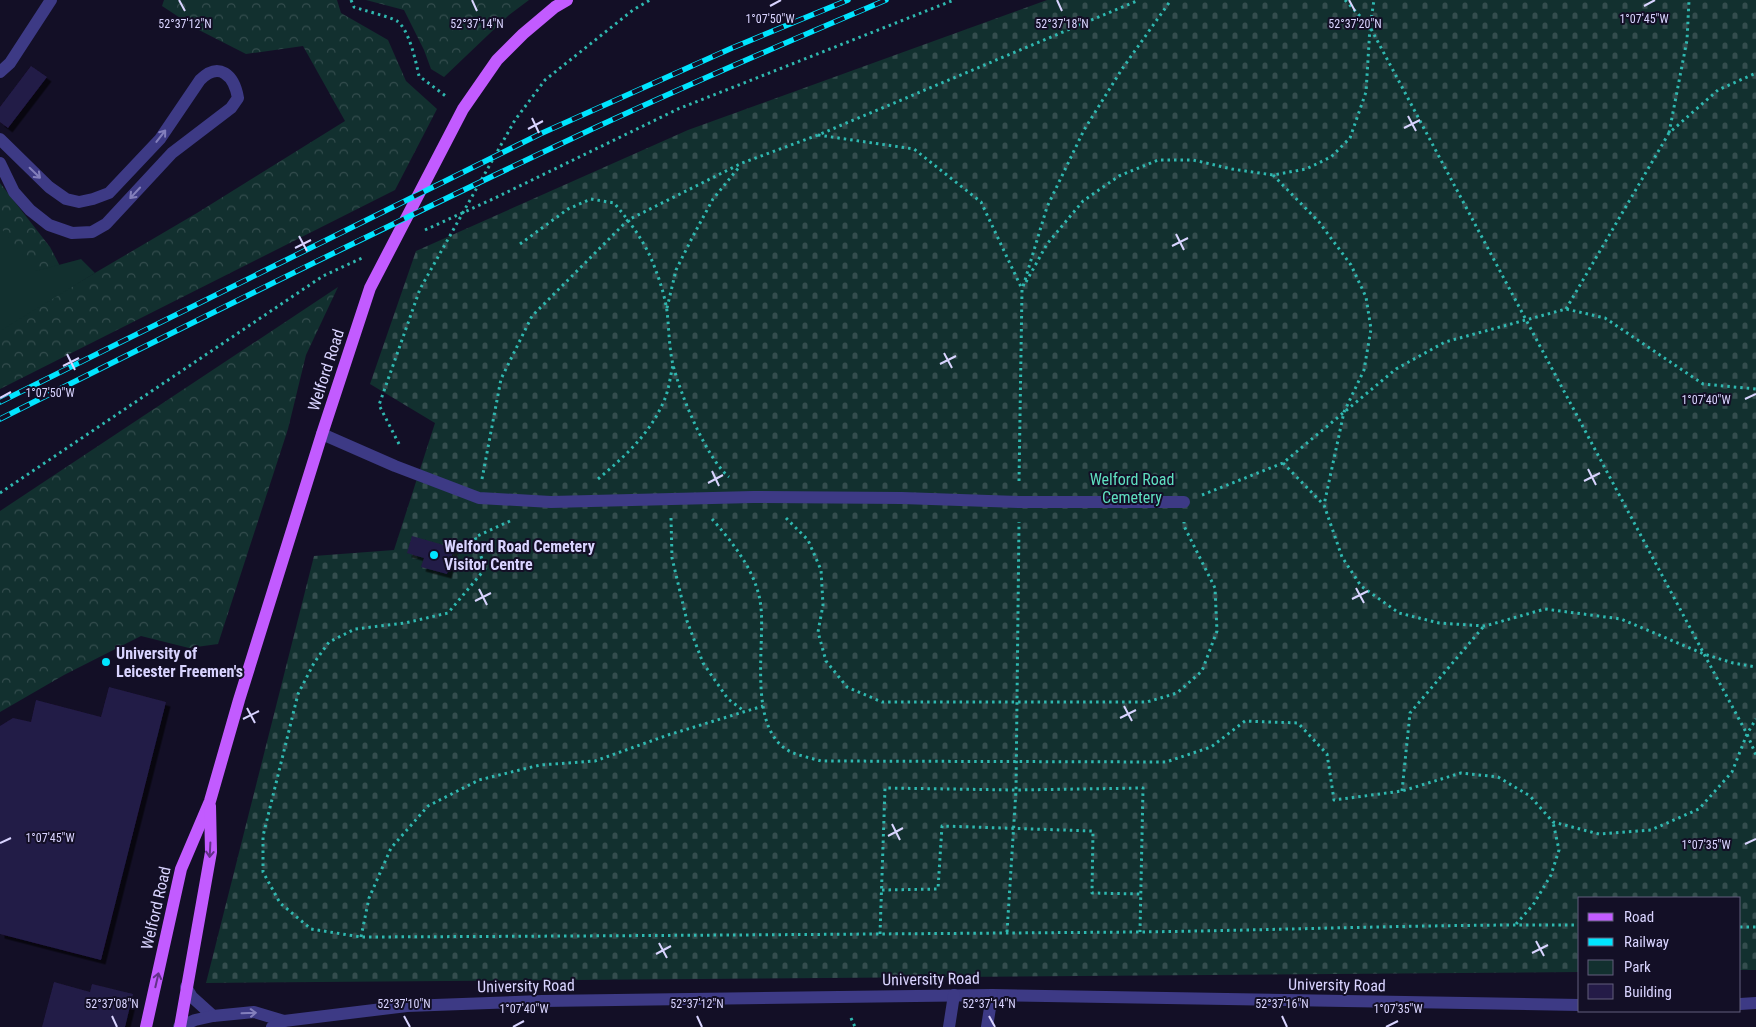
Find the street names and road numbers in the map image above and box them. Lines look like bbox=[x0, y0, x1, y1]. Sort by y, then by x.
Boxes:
street label: Welford Road bbox=[304, 327, 348, 413]
street label: Welford Road bbox=[137, 865, 175, 951]
street label: University Road bbox=[882, 969, 980, 989]
street label: University Road bbox=[1288, 975, 1386, 995]
street label: University Road bbox=[477, 976, 575, 996]

